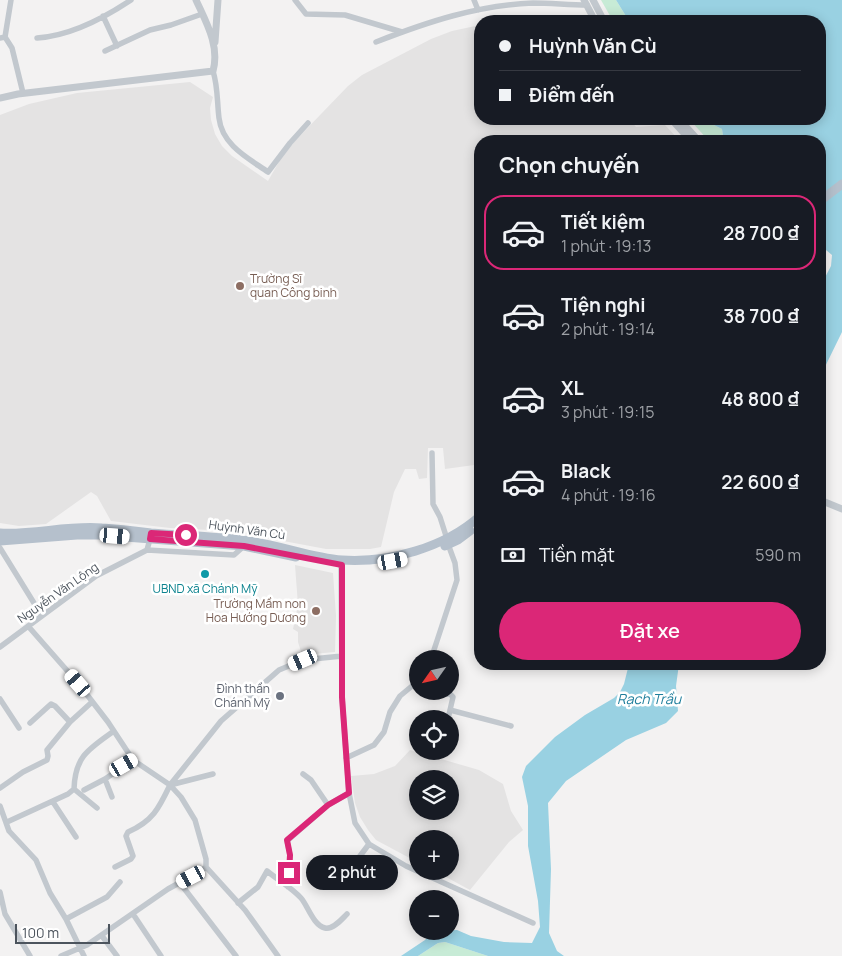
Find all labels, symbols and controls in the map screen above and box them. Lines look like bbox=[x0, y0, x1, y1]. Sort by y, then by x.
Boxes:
text: Huỳnh Văn Cù bbox=[529, 33, 657, 59]
text: Điểm đến bbox=[529, 82, 614, 108]
text: Chọn chuyến bbox=[499, 150, 640, 180]
text: Tiết kiệm bbox=[561, 209, 645, 235]
icon: car bbox=[501, 210, 546, 255]
text: 28 700 ₫ bbox=[723, 220, 799, 246]
text: 1 phút · 19:13 bbox=[561, 235, 651, 257]
place label: Trường Sĩ quan Công binh bbox=[250, 270, 337, 301]
marker: Trường Sĩ quan Công binh bbox=[234, 280, 246, 292]
text: Tiện nghi bbox=[561, 292, 646, 318]
icon: car bbox=[501, 293, 546, 338]
text: 38 700 ₫ bbox=[723, 303, 799, 329]
text: 2 phút · 19:14 bbox=[561, 318, 655, 340]
text: XL bbox=[561, 375, 584, 401]
icon: car bbox=[501, 376, 546, 421]
text: 48 800 ₫ bbox=[721, 386, 799, 412]
text: 3 phút · 19:15 bbox=[561, 401, 654, 423]
text: Black bbox=[561, 458, 610, 484]
icon: car bbox=[501, 459, 546, 504]
text: 22 600 ₫ bbox=[721, 469, 799, 495]
text: 4 phút · 19:16 bbox=[561, 484, 656, 506]
street label: Huỳnh Văn Cù bbox=[208, 516, 286, 543]
route start bbox=[175, 524, 197, 546]
car bbox=[99, 527, 130, 545]
icon: cash bbox=[499, 541, 527, 569]
text: Tiền mặt bbox=[539, 542, 615, 568]
text: 590 m bbox=[755, 544, 801, 566]
car bbox=[376, 551, 409, 571]
street label: Nguyễn Văn Lộng bbox=[14, 558, 102, 627]
marker: UBND xã Chánh Mỹ bbox=[199, 568, 211, 580]
place label: UBND xã Chánh Mỹ bbox=[152, 580, 258, 597]
place label: Trường Mầm non Hoa Hướng Dương bbox=[206, 595, 306, 626]
button: Đặt xe bbox=[499, 602, 801, 660]
marker: Trường Mầm non Hoa Hướng Dương bbox=[310, 605, 322, 617]
car bbox=[286, 647, 319, 673]
north arrow bbox=[409, 650, 459, 700]
map controls bbox=[409, 650, 459, 940]
car bbox=[62, 667, 93, 699]
place label: Đình thần Chánh Mỹ bbox=[215, 680, 271, 711]
water label: Rạch Trầu bbox=[617, 689, 683, 708]
marker: Đình thần Chánh Mỹ bbox=[274, 690, 286, 702]
button: locate bbox=[409, 710, 459, 760]
car bbox=[107, 751, 140, 779]
button: layers bbox=[409, 770, 459, 820]
button: + bbox=[409, 830, 459, 880]
callout: 2 phút bbox=[306, 856, 399, 890]
text: 2 phút bbox=[328, 861, 376, 883]
route end bbox=[278, 862, 300, 884]
car bbox=[174, 863, 207, 891]
button: − bbox=[409, 890, 459, 940]
scale bar bbox=[15, 921, 110, 944]
text: 100 m bbox=[22, 923, 59, 942]

